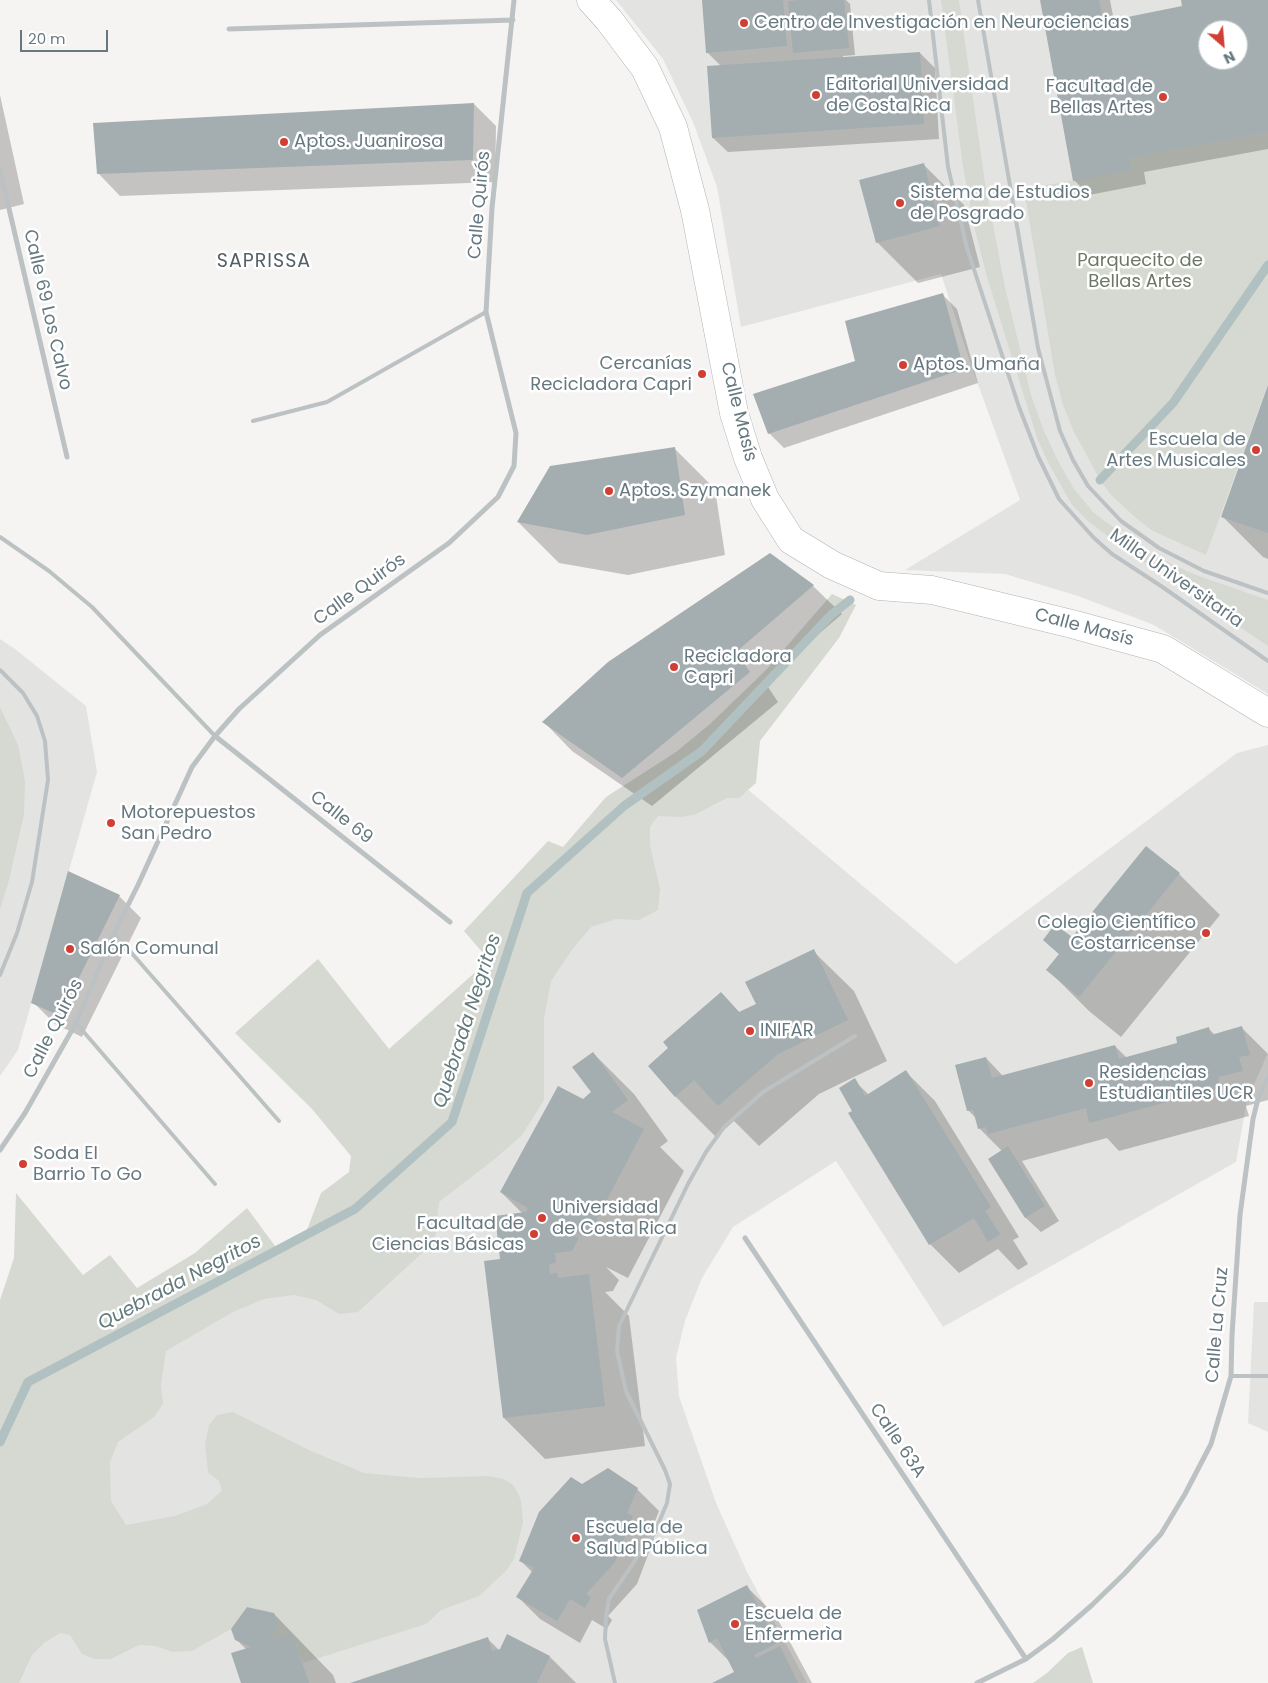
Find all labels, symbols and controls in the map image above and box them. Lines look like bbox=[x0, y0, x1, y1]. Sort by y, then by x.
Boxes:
place label: Centro de Investigación en Neurociencias bbox=[754, 12, 1129, 34]
marker: Centro de Investigación en Neurociencias bbox=[738, 17, 750, 29]
scale bar bbox=[22, 20, 110, 52]
north arrow bbox=[1198, 20, 1248, 70]
text: 20 m bbox=[28, 28, 66, 49]
text: N bbox=[1220, 46, 1239, 69]
place label: Editorial Universidad de Costa Rica bbox=[826, 74, 1009, 116]
place label: Facultad de Bellas Artes bbox=[1046, 76, 1153, 118]
marker: Editorial Universidad de Costa Rica bbox=[810, 89, 822, 101]
marker: Facultad de Bellas Artes bbox=[1157, 91, 1169, 103]
place label: Aptos. Juanirosa bbox=[294, 131, 443, 153]
marker: Aptos. Juanirosa bbox=[278, 136, 290, 148]
street label: Calle Quirós bbox=[465, 150, 495, 260]
place label: Sistema de Estudios de Posgrado bbox=[910, 182, 1090, 224]
marker: Sistema de Estudios de Posgrado bbox=[894, 197, 906, 209]
street label: Calle 69 Los Calvo bbox=[18, 228, 76, 392]
park label: Parquecito de Bellas Artes bbox=[1077, 250, 1203, 292]
district label: SAPRISSA bbox=[216, 251, 312, 273]
place label: Cercanías Recicladora Capri bbox=[530, 353, 692, 396]
place label: Aptos. Umaña bbox=[913, 354, 1040, 376]
marker: Aptos. Umaña bbox=[897, 359, 909, 371]
street label: Calle Masís bbox=[715, 360, 761, 464]
marker: Cercanías Recicladora Capri bbox=[696, 368, 708, 380]
place label: Escuela de Artes Musicales bbox=[1106, 429, 1246, 472]
marker: Escuela de Artes Musicales bbox=[1250, 444, 1262, 456]
place label: Aptos. Szymanek bbox=[619, 480, 771, 502]
marker: Aptos. Szymanek bbox=[603, 485, 615, 497]
street label: Milla Universitaria bbox=[1105, 525, 1247, 633]
street label: Calle Quirós bbox=[310, 549, 410, 631]
street label: Calle Masís bbox=[1032, 604, 1136, 652]
place label: Recicladora Capri bbox=[684, 646, 792, 689]
marker: Recicladora Capri bbox=[668, 661, 680, 673]
street label: Calle 69 bbox=[305, 787, 377, 849]
place label: Motorepuestos San Pedro bbox=[121, 802, 256, 844]
marker: Motorepuestos San Pedro bbox=[105, 817, 117, 829]
place label: Colegio Científico Costarricense bbox=[1037, 912, 1196, 954]
marker: Colegio Científico Costarricense bbox=[1200, 927, 1212, 939]
water label: Quebrada Negritos bbox=[429, 931, 507, 1111]
place label: Salón Comunal bbox=[80, 938, 219, 960]
marker: Salón Comunal bbox=[64, 943, 76, 955]
street label: Calle Quirós bbox=[20, 976, 88, 1082]
place label: INIFAR bbox=[760, 1020, 814, 1042]
marker: INIFAR bbox=[744, 1025, 756, 1037]
place label: Residencias Estudiantiles UCR bbox=[1099, 1062, 1254, 1104]
marker: Residencias Estudiantiles UCR bbox=[1083, 1077, 1095, 1089]
place label: Soda El Barrio To Go bbox=[33, 1143, 142, 1186]
marker: Soda El Barrio To Go bbox=[17, 1158, 29, 1170]
place label: Universidad de Costa Rica bbox=[552, 1197, 677, 1240]
marker: Universidad de Costa Rica bbox=[536, 1212, 548, 1224]
place label: Facultad de Ciencias Básicas bbox=[372, 1213, 524, 1256]
marker: Facultad de Ciencias Básicas bbox=[528, 1228, 540, 1240]
water label: Quebrada Negritos bbox=[94, 1230, 266, 1336]
street label: Calle La Cruz bbox=[1202, 1266, 1234, 1384]
street label: Calle 63A bbox=[864, 1400, 930, 1482]
place label: Escuela de Salud Pública bbox=[586, 1517, 708, 1560]
marker: Escuela de Salud Pública bbox=[570, 1532, 582, 1544]
place label: Escuela de Enfermerìa bbox=[745, 1603, 843, 1646]
marker: Escuela de Enfermerìa bbox=[729, 1618, 741, 1630]

